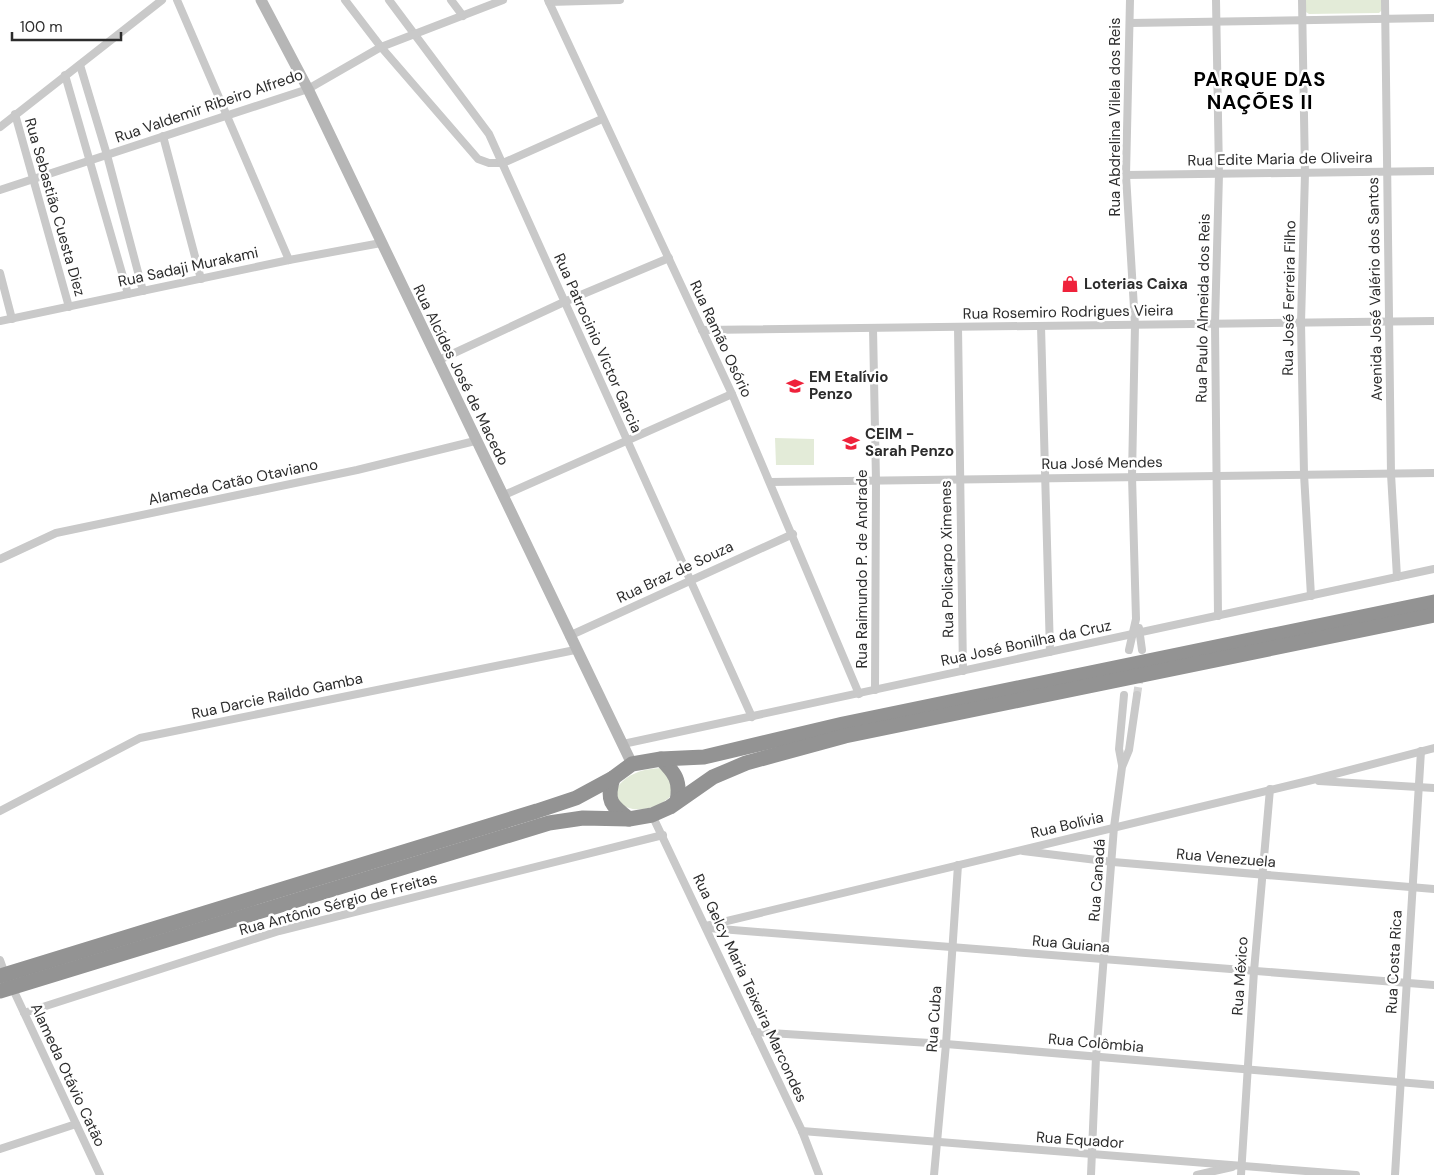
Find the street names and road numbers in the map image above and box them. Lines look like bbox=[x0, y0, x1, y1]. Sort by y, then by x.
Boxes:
street label: Rua Abdrelina Vilela dos Reis bbox=[1105, 18, 1125, 216]
street label: Rua Valdemir Ribeiro Alfredo bbox=[112, 64, 306, 148]
street label: Rua Sebastião Cuesta Diez bbox=[20, 116, 90, 299]
street label: Rua Edite Maria de Oliveira bbox=[1187, 147, 1373, 171]
street label: Avenida José Valério dos Santos bbox=[1363, 177, 1387, 401]
street label: Rua Paulo Almeida dos Reis bbox=[1191, 213, 1215, 403]
street label: Rua José Ferreira Filho bbox=[1278, 220, 1300, 376]
street label: Rua Sadaji Murakami bbox=[116, 242, 260, 292]
street label: Rua Patrocinio Victor Garcia bbox=[549, 250, 647, 436]
street label: Rua Ramão Osório bbox=[685, 277, 757, 401]
street label: Rua Alcídes José de Macedo bbox=[408, 281, 514, 469]
street label: Rua Rosemiro Rodrigues Vieira bbox=[963, 300, 1173, 324]
street label: Rua José Mendes bbox=[1041, 452, 1163, 474]
street label: Alameda Catão Otaviano bbox=[146, 454, 320, 510]
street label: Rua Raimundo P. de Andrade bbox=[852, 469, 872, 669]
street label: Rua Policarpo Ximenes bbox=[936, 480, 958, 638]
street label: Rua Braz de Souza bbox=[613, 536, 737, 608]
street label: Rua José Bonilha da Cruz bbox=[939, 615, 1113, 671]
street label: Rua Darcie Raildo Gamba bbox=[190, 668, 364, 724]
street label: Rua Bolívia bbox=[1029, 807, 1105, 843]
street label: Rua Canadá bbox=[1084, 838, 1110, 922]
street label: Rua Venezuela bbox=[1175, 844, 1277, 872]
street label: Rua Antônio Sérgio de Freitas bbox=[237, 868, 439, 940]
street label: Rua Gelcy Maria Teixeira Marcondes bbox=[688, 871, 812, 1105]
street label: Rua Costa Rica bbox=[1381, 910, 1407, 1014]
street label: Rua Guiana bbox=[1031, 931, 1111, 957]
street label: Rua México bbox=[1227, 936, 1253, 1016]
street label: Rua Cuba bbox=[922, 985, 946, 1053]
street label: Alameda Otávio Catão bbox=[26, 1000, 110, 1150]
street label: Rua Colômbia bbox=[1047, 1029, 1145, 1057]
street label: Rua Equador bbox=[1035, 1127, 1125, 1153]

